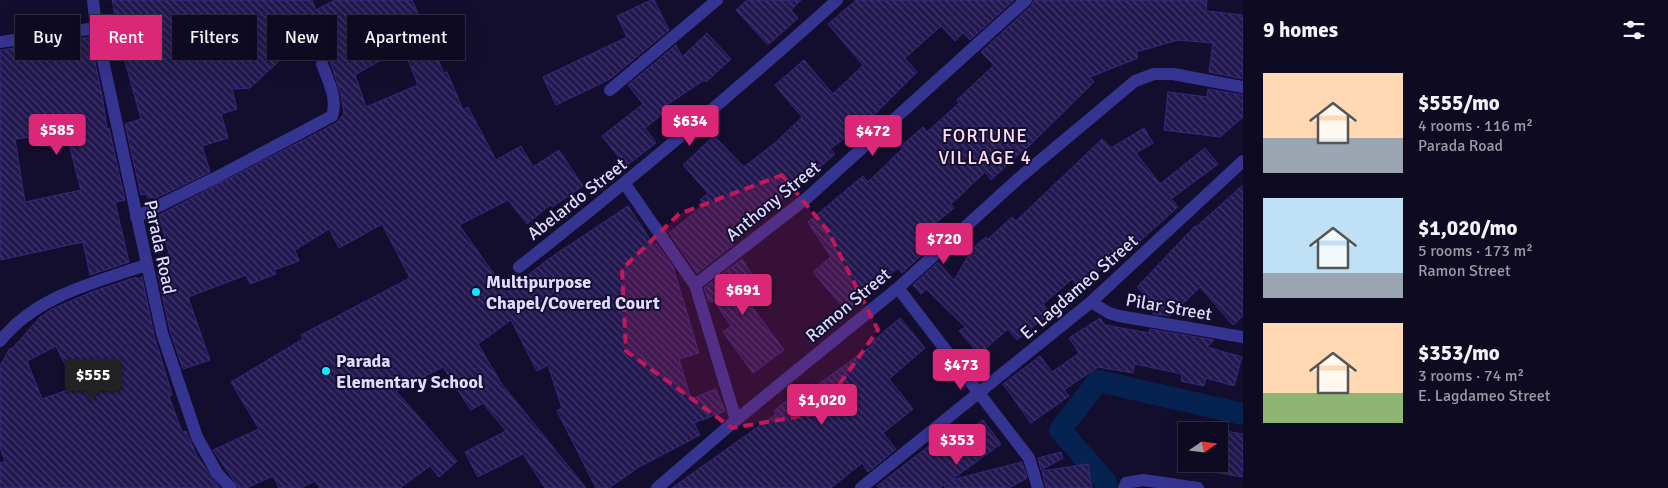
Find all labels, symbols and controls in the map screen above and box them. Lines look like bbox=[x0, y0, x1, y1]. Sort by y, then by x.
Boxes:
chip: Buy bbox=[15, 15, 80, 60]
chip: Rent bbox=[90, 15, 162, 60]
chip: Filters bbox=[172, 15, 257, 60]
chip: New bbox=[267, 15, 337, 60]
chip: Apartment bbox=[347, 15, 465, 60]
icon: filters bbox=[1620, 16, 1648, 44]
text: 9 homes bbox=[1263, 17, 1338, 43]
text: $555/mo bbox=[1418, 90, 1500, 116]
icon: home bbox=[1303, 93, 1363, 153]
pin: $634 bbox=[660, 104, 720, 147]
text: $634 bbox=[673, 111, 707, 131]
pin: $585 bbox=[27, 114, 87, 156]
pin: $472 bbox=[843, 114, 903, 157]
text: 4 rooms · 116 m² bbox=[1418, 116, 1533, 136]
text: $585 bbox=[40, 120, 74, 140]
text: $472 bbox=[856, 121, 890, 141]
district label: FORTUNE VILLAGE 4 bbox=[938, 124, 1032, 170]
text: Parada Road bbox=[1418, 136, 1503, 156]
street label: Abelardo Street bbox=[523, 153, 631, 245]
street label: Anthony Street bbox=[721, 156, 825, 246]
street label: Parada Road bbox=[139, 198, 181, 296]
text: $1,020/mo bbox=[1418, 215, 1517, 241]
icon: home bbox=[1303, 218, 1363, 278]
pin: $720 bbox=[914, 222, 974, 265]
text: $720 bbox=[927, 229, 961, 249]
street label: E. Lagdameo Street bbox=[1016, 230, 1142, 344]
text: 5 rooms · 173 m² bbox=[1418, 241, 1533, 261]
text: Ramon Street bbox=[1418, 261, 1511, 281]
street label: Ramon Street bbox=[801, 263, 895, 347]
place label: Multipurpose Chapel/Covered Court bbox=[486, 271, 660, 314]
pin: $691 bbox=[713, 274, 773, 316]
text: $691 bbox=[726, 280, 760, 300]
marker: Multipurpose Chapel/Covered Court bbox=[470, 286, 482, 298]
street label: Pilar Street bbox=[1124, 289, 1214, 325]
text: $353/mo bbox=[1418, 340, 1500, 366]
icon: home bbox=[1303, 343, 1363, 403]
pin: $473 bbox=[931, 348, 991, 391]
place label: Parada Elementary School bbox=[336, 350, 484, 393]
text: $473 bbox=[944, 355, 978, 375]
pin: $555 bbox=[63, 358, 123, 401]
text: $555 bbox=[76, 365, 110, 385]
marker: Parada Elementary School bbox=[320, 365, 332, 377]
text: 3 rooms · 74 m² bbox=[1418, 366, 1524, 386]
pin: $1,020 bbox=[781, 384, 863, 426]
text: E. Lagdameo Street bbox=[1418, 386, 1550, 406]
text: $1,020 bbox=[798, 390, 846, 410]
north arrow bbox=[1178, 422, 1228, 472]
map controls bbox=[1178, 422, 1228, 472]
pin: $353 bbox=[927, 424, 987, 466]
text: $353 bbox=[940, 430, 974, 450]

